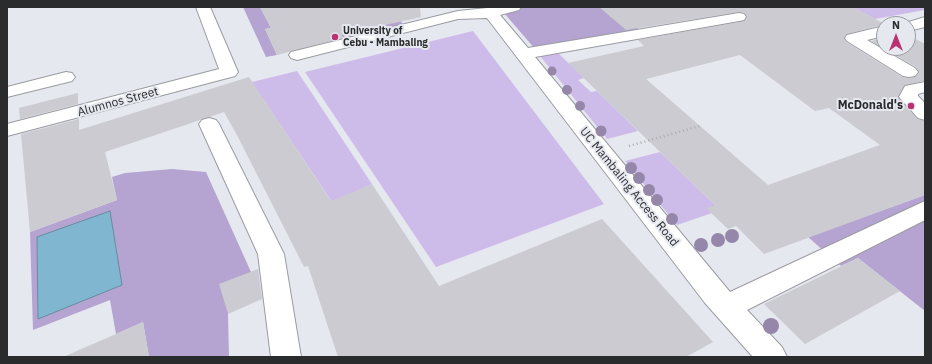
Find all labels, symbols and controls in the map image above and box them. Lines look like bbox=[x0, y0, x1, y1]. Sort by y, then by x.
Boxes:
north arrow bbox=[876, 16, 916, 56]
text: N bbox=[892, 18, 900, 32]
place label: University of Cebu - Mambaling bbox=[343, 25, 428, 48]
marker: University of Cebu - Mambaling bbox=[330, 32, 340, 42]
street label: Alumnos Street bbox=[76, 84, 160, 120]
place label: McDonald's bbox=[838, 99, 903, 113]
marker: McDonald's bbox=[906, 101, 916, 111]
street label: UC Mambaling Access Road bbox=[577, 125, 681, 249]

